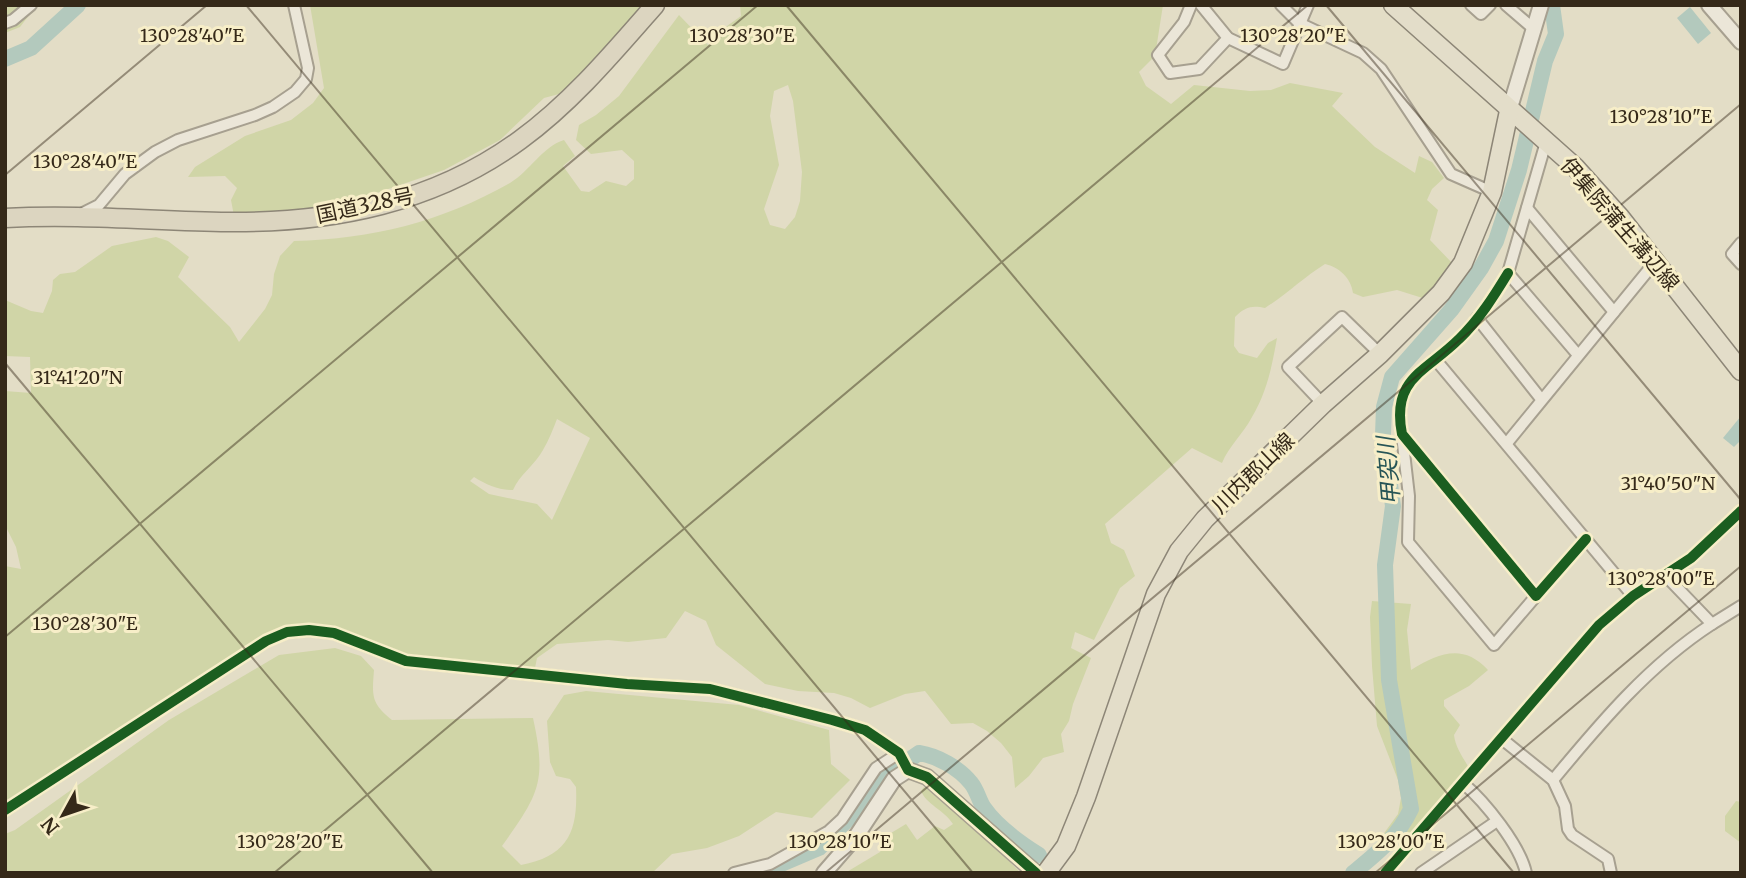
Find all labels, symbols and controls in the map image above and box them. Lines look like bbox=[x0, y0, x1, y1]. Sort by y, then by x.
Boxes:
text: 130°28'40"E bbox=[140, 24, 245, 47]
text: 130°28'30"E bbox=[689, 24, 795, 47]
text: 130°28'20"E bbox=[1240, 24, 1346, 47]
text: 130°28'10"E bbox=[1610, 105, 1713, 128]
text: 130°28'40"E bbox=[33, 150, 138, 173]
street label: 伊集院蒲生溝辺線 bbox=[1555, 152, 1685, 296]
street label: 国道328号 bbox=[314, 181, 416, 229]
text: 31°41'20"N bbox=[33, 366, 123, 389]
street label: 川内郡山線 bbox=[1206, 427, 1300, 519]
water label: 甲突川 bbox=[1370, 432, 1405, 507]
text: 31°40'50"N bbox=[1621, 472, 1715, 495]
text: 130°28'00"E bbox=[1608, 567, 1715, 590]
text: 130°28'30"E bbox=[32, 612, 138, 635]
north arrow bbox=[28, 780, 98, 850]
text: N bbox=[36, 812, 64, 839]
text: 130°28'20"E bbox=[237, 830, 343, 853]
text: 130°28'10"E bbox=[789, 830, 892, 853]
text: 130°28'00"E bbox=[1338, 830, 1445, 853]

